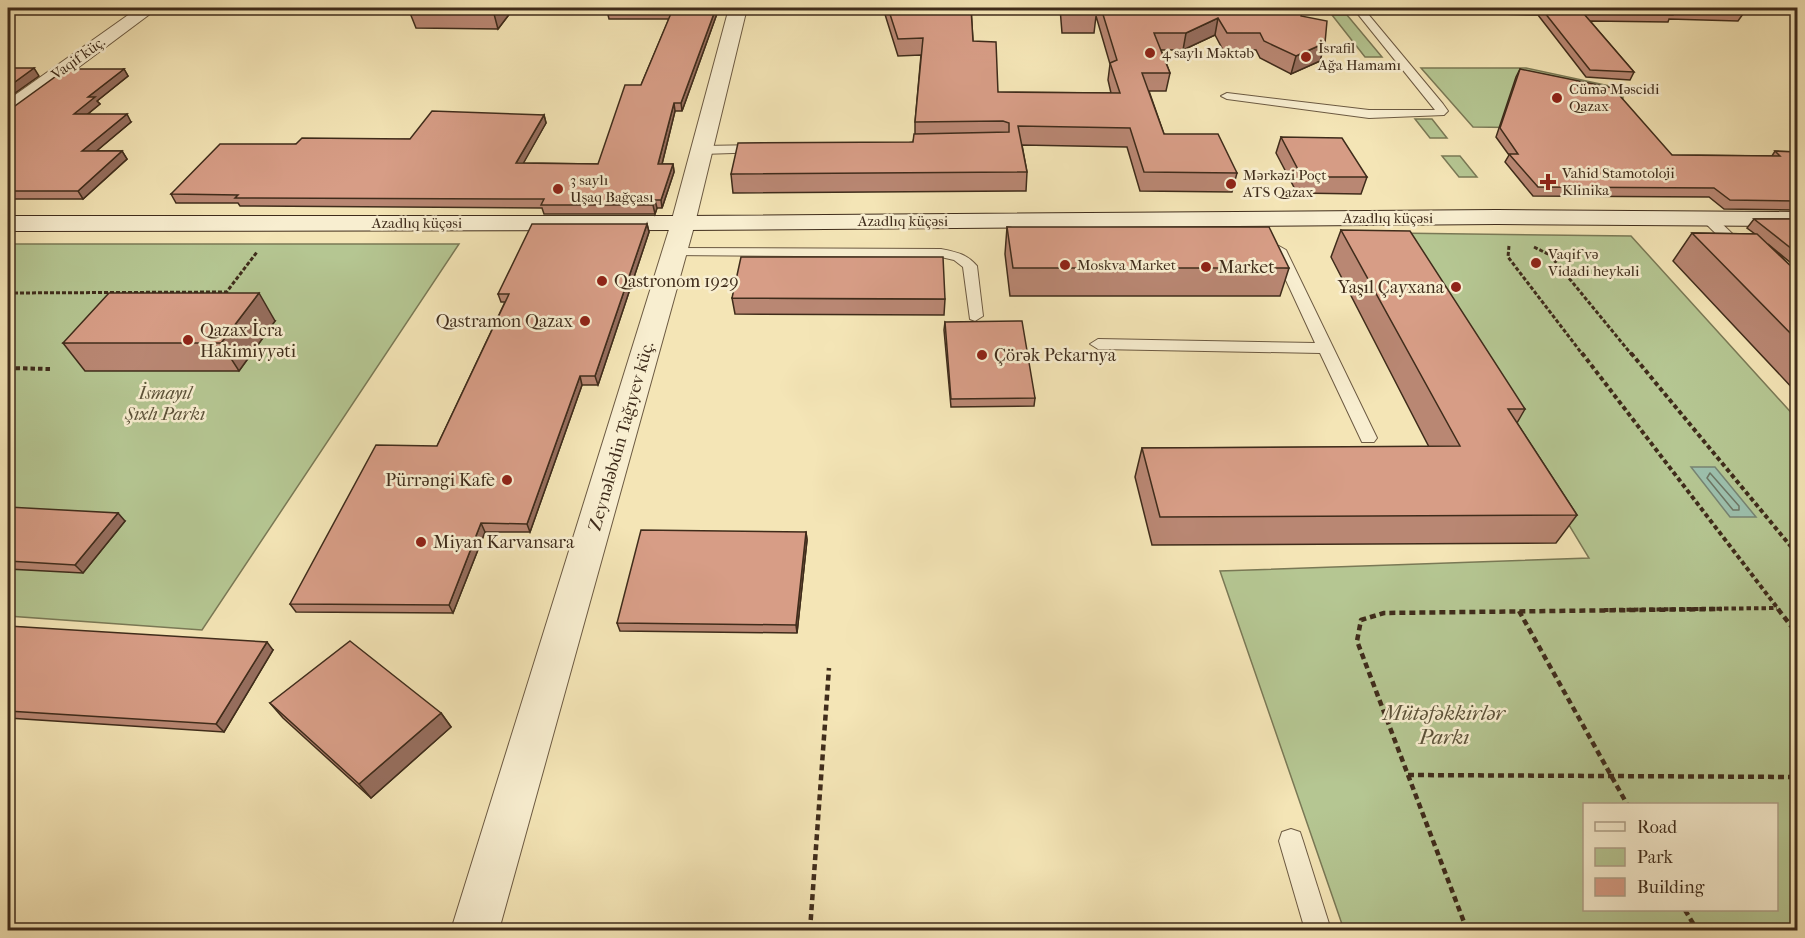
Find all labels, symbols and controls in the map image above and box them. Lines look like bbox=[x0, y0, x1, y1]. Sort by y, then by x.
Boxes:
street label: Vaqif küç. bbox=[47, 32, 108, 84]
place label: İsrafil Ağa Hamamı bbox=[1317, 39, 1402, 74]
place label: 4 saylı Məktəb bbox=[1162, 44, 1254, 62]
marker: 4 saylı Məktəb bbox=[1143, 46, 1157, 60]
marker: İsrafil Ağa Hamamı bbox=[1299, 50, 1313, 64]
place label: Cümə Məscidi Qazax bbox=[1569, 80, 1660, 115]
marker: Cümə Məscidi Qazax bbox=[1550, 91, 1564, 105]
place label: Vahid Stamotoloji Klinika bbox=[1561, 164, 1675, 199]
place label: Mərkəzi Poçt ATS Qazax bbox=[1242, 166, 1327, 201]
place label: 3 saylı Uşaq Bağçası bbox=[570, 171, 654, 206]
marker: Vahid Stamotoloji Klinika bbox=[1539, 173, 1557, 191]
marker: Mərkəzi Poçt ATS Qazax bbox=[1224, 177, 1238, 191]
marker: 3 saylı Uşaq Bağçası bbox=[551, 182, 565, 196]
street label: Azadlıq küçəsi bbox=[1342, 209, 1434, 227]
street label: Azadlıq küçəsi bbox=[857, 212, 949, 230]
street label: Azadlıq küçəsi bbox=[371, 214, 463, 232]
place label: Vaqif və Vidadi heykəli bbox=[1547, 245, 1640, 280]
place label: Moskva Market bbox=[1077, 256, 1177, 274]
marker: Vaqif və Vidadi heykəli bbox=[1529, 256, 1543, 270]
place label: Market bbox=[1218, 257, 1275, 278]
marker: Moskva Market bbox=[1058, 258, 1072, 272]
marker: Market bbox=[1199, 260, 1213, 274]
place label: Qastronom 1929 bbox=[614, 271, 739, 292]
marker: Qastronom 1929 bbox=[595, 274, 609, 288]
place label: Yaşıl Çayxana bbox=[1337, 277, 1445, 299]
marker: Yaşıl Çayxana bbox=[1449, 280, 1463, 294]
place label: Qastramon Qazax bbox=[436, 311, 574, 332]
marker: Qastramon Qazax bbox=[578, 314, 592, 328]
place label: Qazax İcra Hakimiyyəti bbox=[200, 319, 297, 362]
marker: Qazax İcra Hakimiyyəti bbox=[181, 333, 195, 347]
street label: Zeynələbdin Tağıyev küç. bbox=[584, 339, 659, 533]
place label: Çörək Pekarnya bbox=[994, 345, 1117, 367]
marker: Çörək Pekarnya bbox=[975, 348, 989, 362]
park label: İsmayıl Şıxlı Parkı bbox=[124, 381, 205, 425]
place label: Pürrəngi Kafe bbox=[385, 470, 495, 491]
marker: Pürrəngi Kafe bbox=[500, 473, 514, 487]
place label: Miyan Karvansara bbox=[433, 532, 575, 553]
marker: Miyan Karvansara bbox=[414, 535, 428, 549]
park label: Mütəfəkkirlər Parkı bbox=[1381, 701, 1507, 749]
legend bbox=[1583, 803, 1778, 911]
text: Road bbox=[1637, 817, 1677, 838]
text: Park bbox=[1637, 847, 1674, 868]
text: Building bbox=[1637, 877, 1705, 898]

